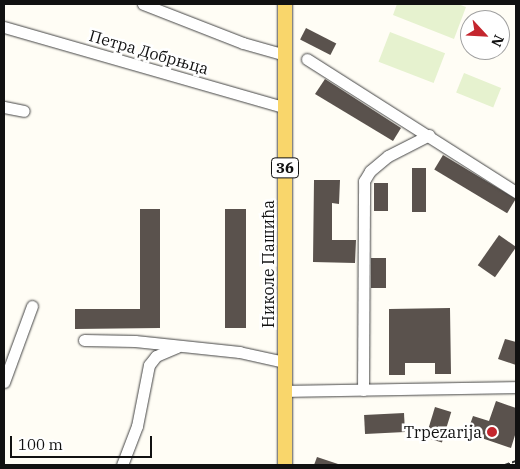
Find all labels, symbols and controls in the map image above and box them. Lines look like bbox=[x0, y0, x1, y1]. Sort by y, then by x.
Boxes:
north arrow bbox=[460, 10, 510, 60]
street label: Петра Добрњца bbox=[87, 26, 211, 78]
text: N bbox=[487, 32, 508, 50]
road number: 36 bbox=[270, 156, 300, 180]
street label: Николе Пашића bbox=[258, 200, 278, 328]
place label: Trpezarija bbox=[404, 422, 482, 442]
scale bar bbox=[12, 426, 155, 458]
marker: Trpezarija bbox=[486, 426, 498, 438]
text: 100 m bbox=[18, 435, 63, 454]

